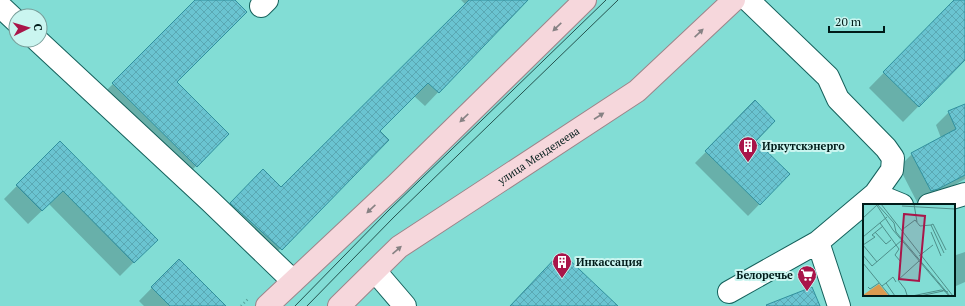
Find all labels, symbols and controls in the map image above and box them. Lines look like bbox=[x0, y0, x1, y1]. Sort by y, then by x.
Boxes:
north arrow bbox=[8, 8, 48, 48]
scale bar bbox=[829, 8, 884, 34]
text: 20 m bbox=[835, 14, 862, 29]
one-way arrow bbox=[552, 22, 562, 32]
text: С bbox=[31, 23, 45, 31]
one-way arrow bbox=[694, 28, 704, 38]
one-way arrow bbox=[594, 112, 604, 120]
one-way arrow bbox=[459, 113, 469, 123]
street label: улица Менделеева bbox=[494, 123, 582, 188]
building icon: Иркутскэнерго bbox=[737, 135, 759, 163]
place label: Иркутскэнерго bbox=[762, 139, 845, 153]
one-way arrow bbox=[366, 204, 376, 213]
inset map bbox=[863, 204, 955, 296]
one-way arrow bbox=[392, 245, 403, 254]
building icon: Инкассация bbox=[551, 251, 573, 279]
place label: Инкассация bbox=[576, 255, 643, 269]
supermarket icon: Белоречье bbox=[796, 264, 818, 292]
place label: Белоречье bbox=[736, 268, 793, 282]

